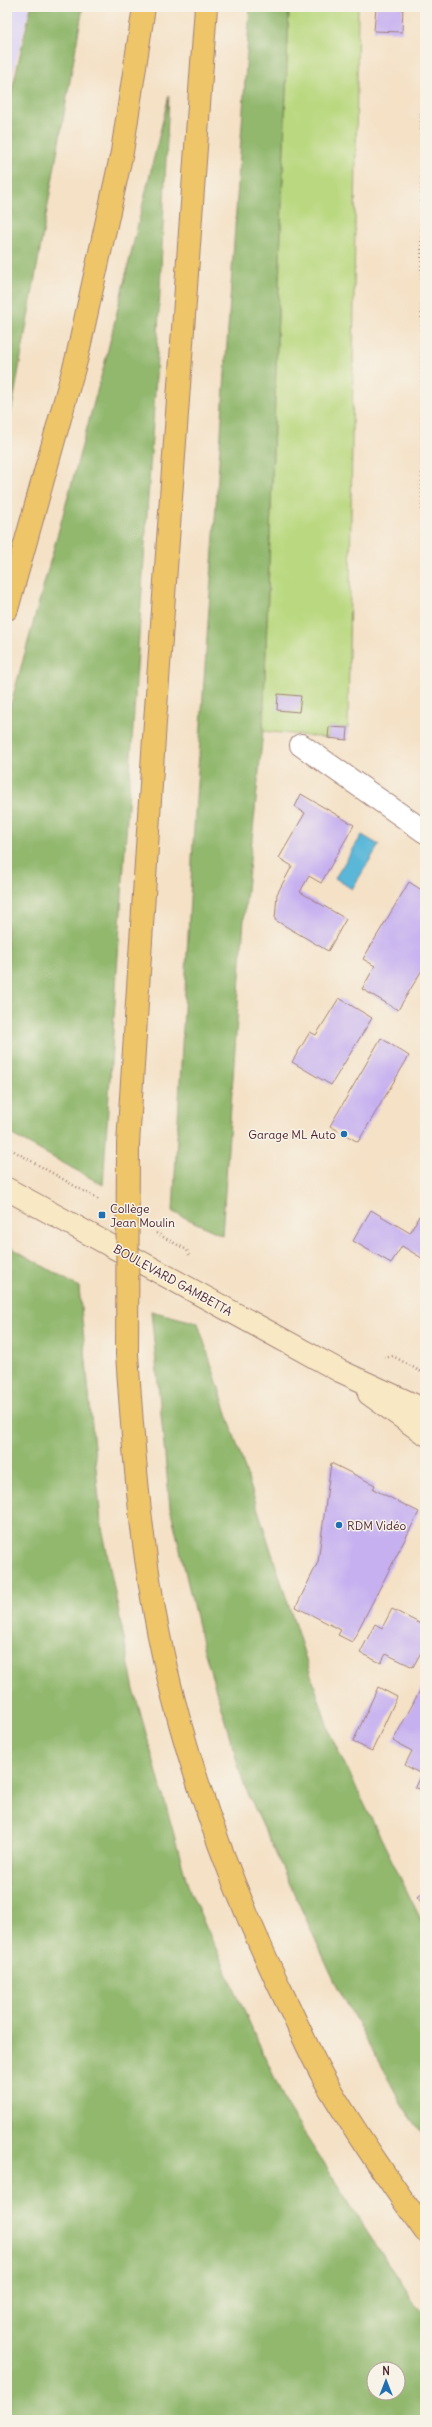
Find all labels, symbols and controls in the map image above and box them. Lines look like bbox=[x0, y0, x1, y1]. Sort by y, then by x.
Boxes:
place label: Garage ML Auto bbox=[248, 1127, 336, 1142]
marker: Garage ML Auto bbox=[339, 1129, 349, 1139]
place label: Collège Jean Moulin bbox=[110, 1201, 175, 1230]
marker: Collège Jean Moulin bbox=[97, 1210, 107, 1220]
street label: BOULEVARD GAMBETTA bbox=[111, 1241, 235, 1319]
place label: RDM Vidéo bbox=[347, 1518, 406, 1533]
marker: RDM Vidéo bbox=[334, 1520, 344, 1530]
north arrow bbox=[366, 2361, 406, 2401]
text: N bbox=[382, 2364, 390, 2378]

